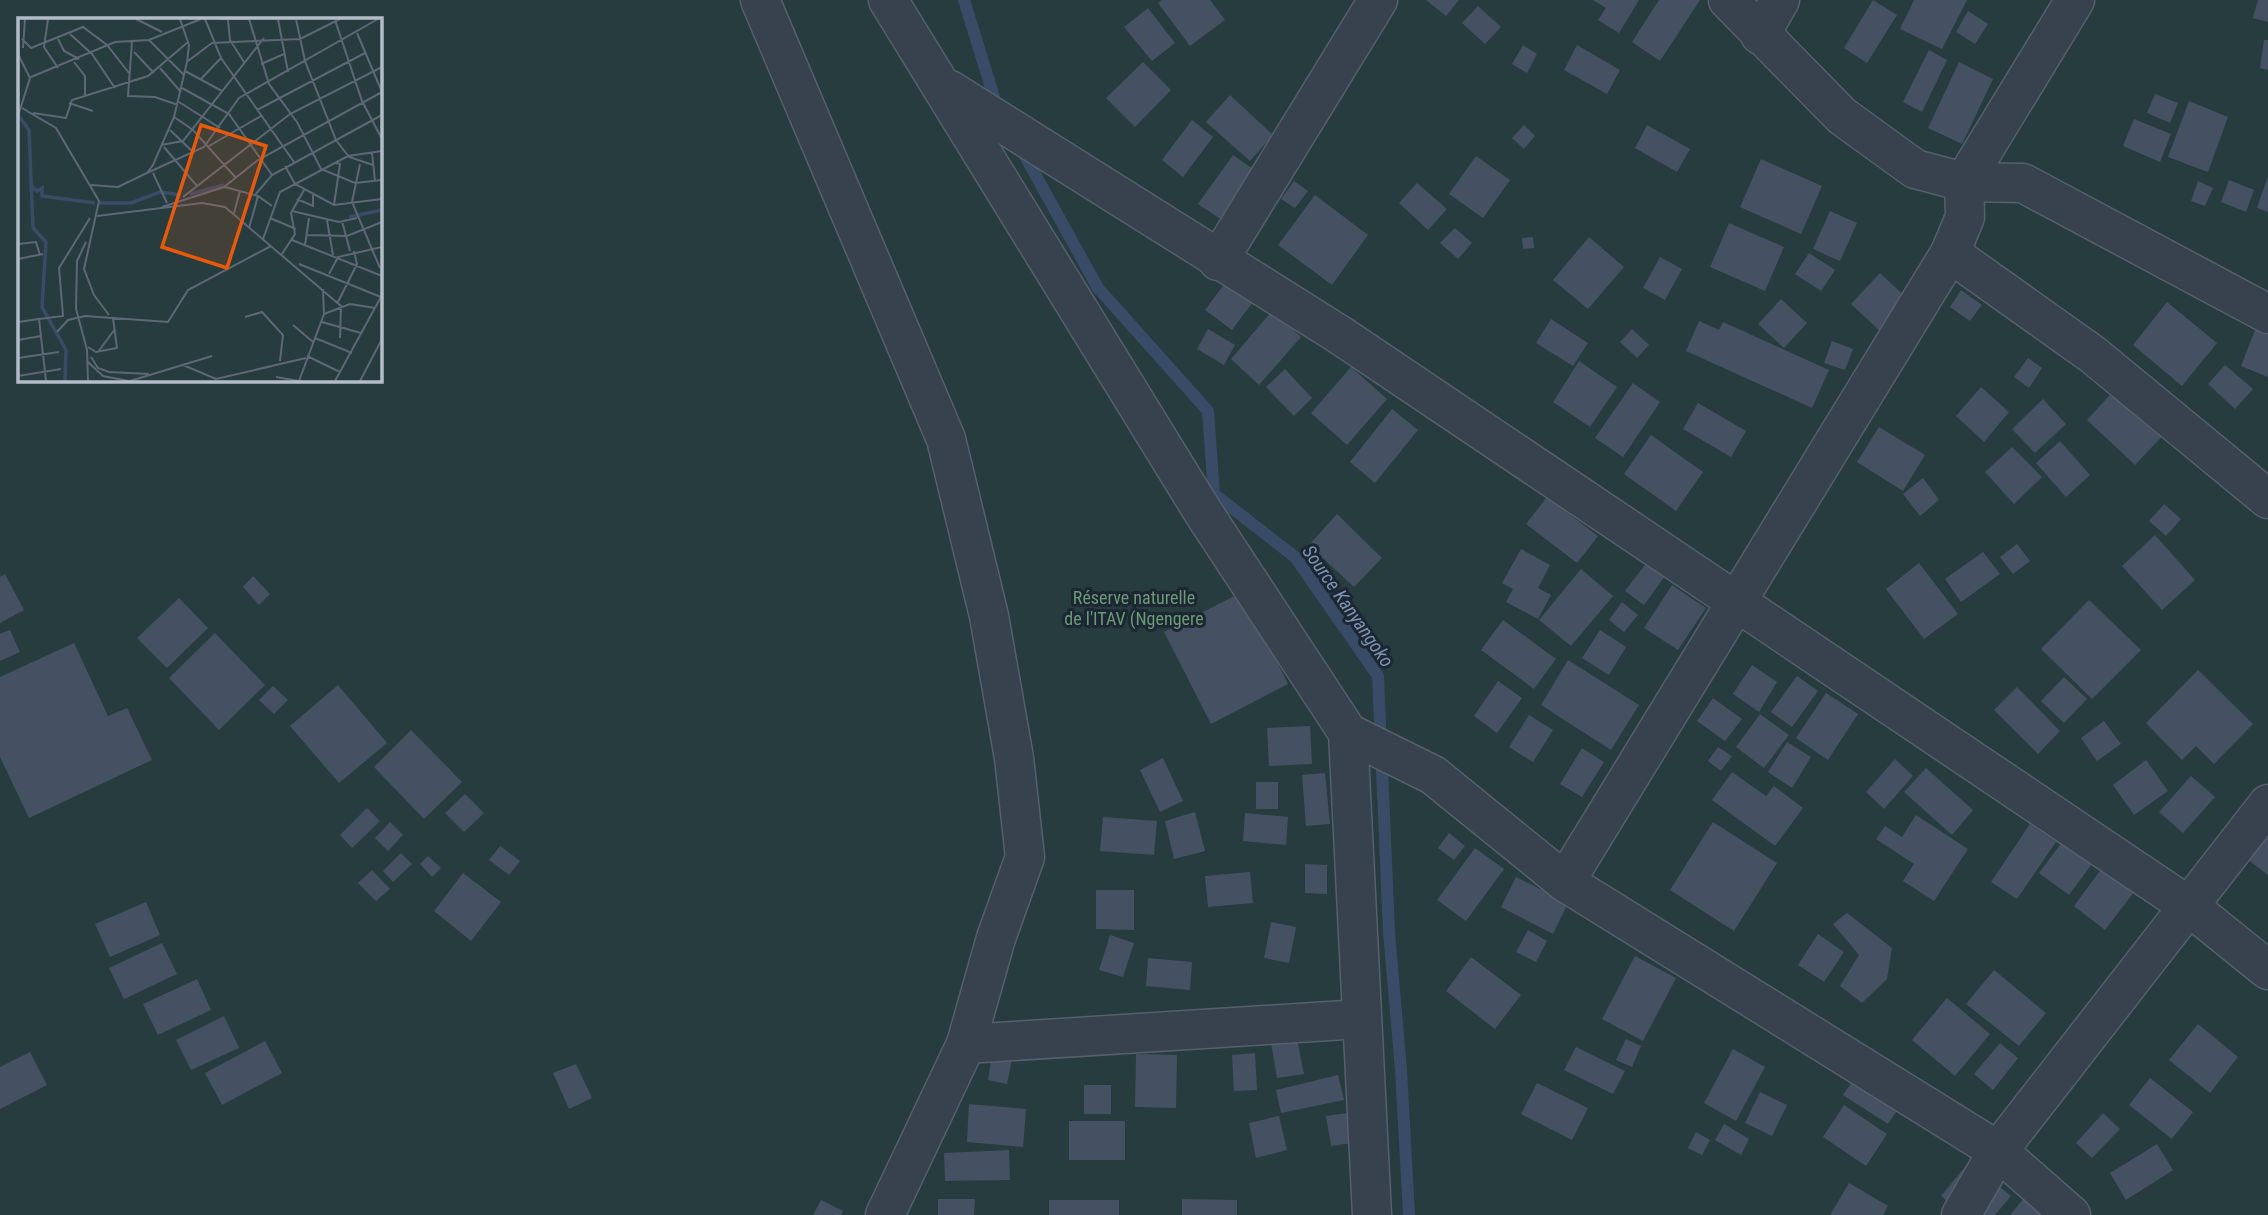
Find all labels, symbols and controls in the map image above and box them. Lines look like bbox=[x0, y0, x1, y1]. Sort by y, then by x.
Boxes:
inset map bbox=[18, 18, 382, 382]
water label: Source Kanyangoko bbox=[1297, 541, 1399, 671]
park label: Réserve naturelle de l'ITAV (Ngengere bbox=[1064, 587, 1204, 630]

